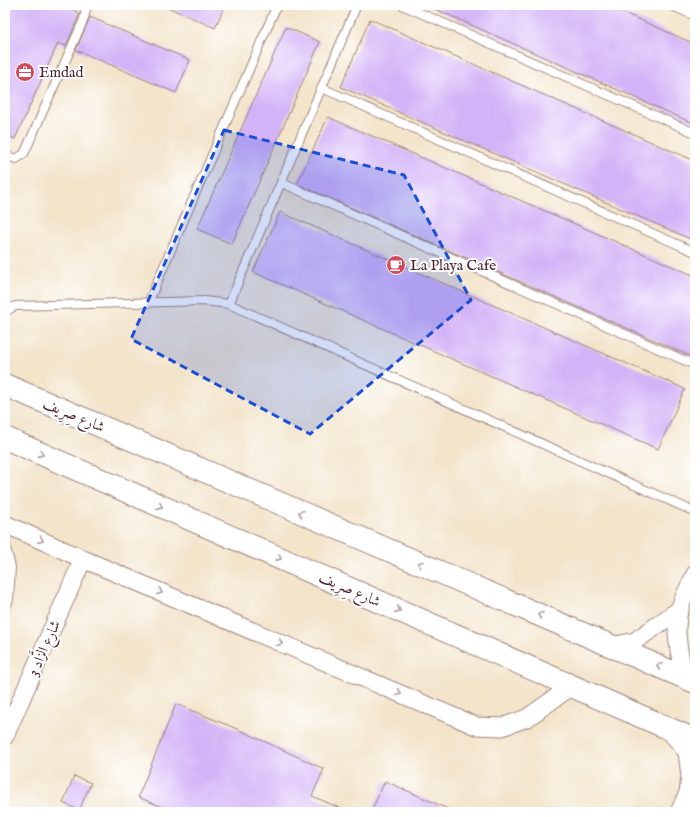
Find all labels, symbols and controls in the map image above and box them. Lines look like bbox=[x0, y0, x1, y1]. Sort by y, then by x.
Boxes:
office icon: Emdad bbox=[14, 61, 36, 83]
place label: Emdad bbox=[39, 63, 84, 82]
cafe icon: La Playa Cafe bbox=[385, 254, 407, 276]
place label: La Playa Cafe bbox=[410, 256, 496, 275]
street label: شارع صِرِيف bbox=[39, 394, 108, 440]
one-way arrow bbox=[37, 449, 44, 457]
one-way arrow bbox=[155, 501, 163, 509]
one-way arrow bbox=[297, 509, 304, 517]
one-way arrow bbox=[36, 535, 44, 543]
one-way arrow bbox=[275, 553, 282, 561]
one-way arrow bbox=[417, 561, 425, 569]
street label: شارع صِرِيف bbox=[315, 567, 384, 614]
one-way arrow bbox=[155, 587, 163, 595]
one-way arrow bbox=[394, 605, 401, 613]
one-way arrow bbox=[536, 612, 544, 620]
street label: شارع الزَّاد 3 bbox=[20, 616, 68, 680]
one-way arrow bbox=[276, 638, 283, 646]
one-way arrow bbox=[656, 663, 663, 671]
one-way arrow bbox=[396, 689, 403, 697]

